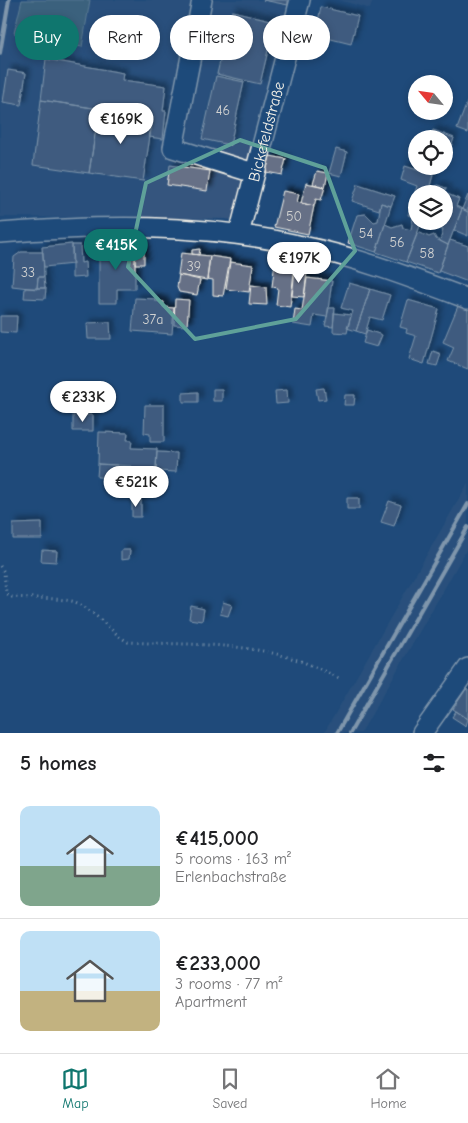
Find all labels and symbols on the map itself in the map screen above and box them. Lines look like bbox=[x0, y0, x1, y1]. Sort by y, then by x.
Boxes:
north arrow bbox=[408, 75, 452, 120]
street label: Bickefeldstraße bbox=[245, 80, 288, 184]
pin: €169K bbox=[86, 102, 156, 145]
house number: 46 bbox=[216, 102, 230, 119]
house number: 50 bbox=[286, 208, 302, 225]
house number: 54 bbox=[359, 225, 373, 242]
pin: €415K bbox=[81, 228, 151, 271]
house number: 56 bbox=[389, 234, 405, 251]
pin: €197K bbox=[264, 242, 334, 284]
house number: 58 bbox=[420, 245, 434, 262]
house number: 39 bbox=[187, 258, 201, 275]
house number: 33 bbox=[21, 264, 35, 281]
house number: 37a bbox=[143, 311, 163, 328]
pin: €233K bbox=[48, 380, 118, 423]
pin: €521K bbox=[101, 466, 171, 508]

